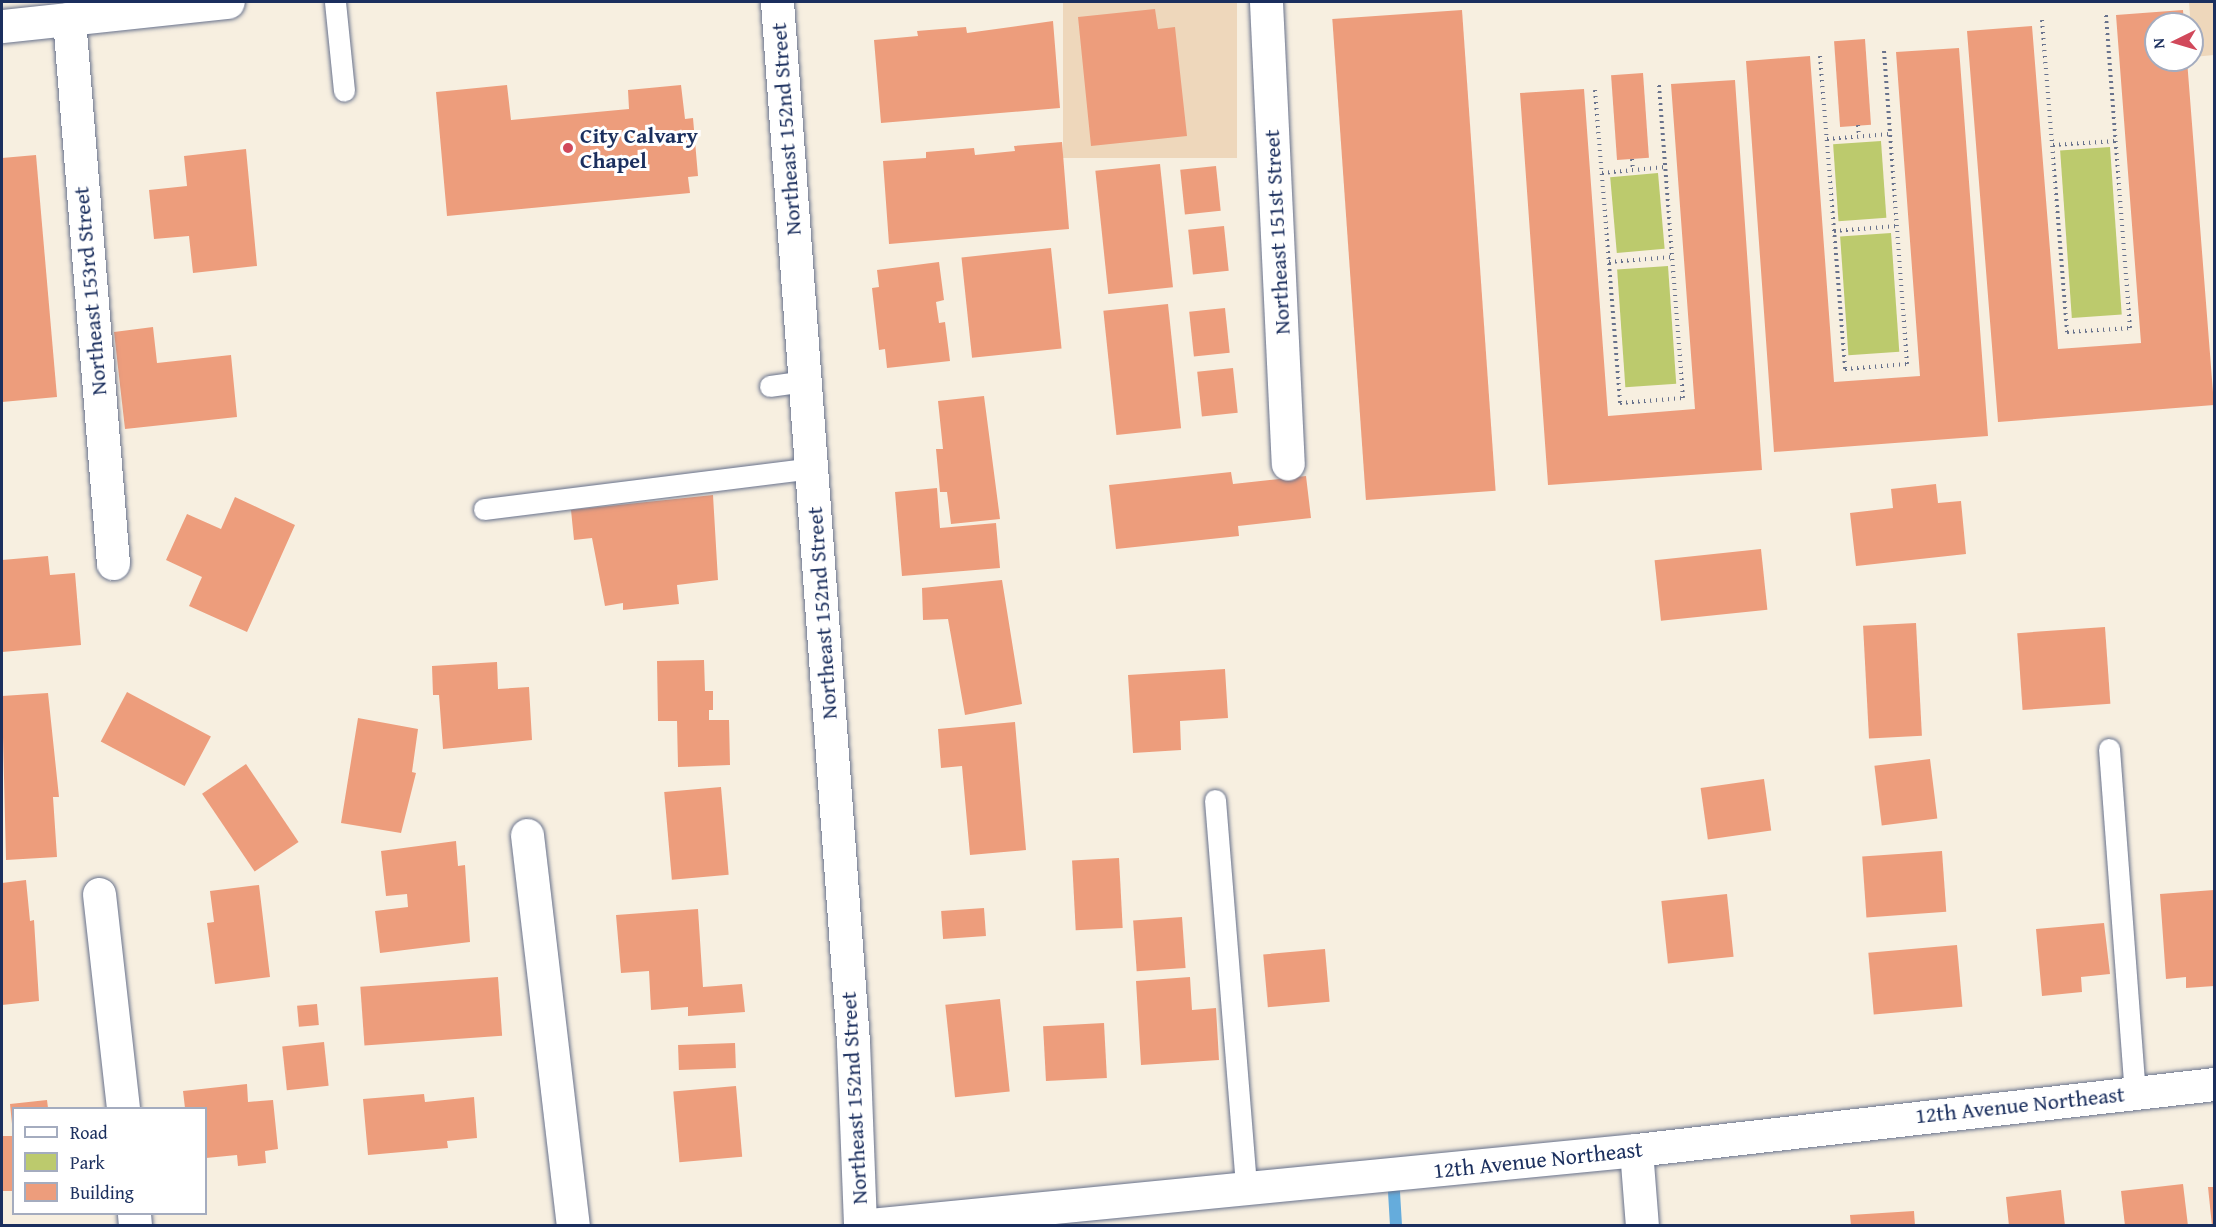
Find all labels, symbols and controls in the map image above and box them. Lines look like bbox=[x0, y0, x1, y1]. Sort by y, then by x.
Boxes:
north arrow bbox=[2144, 12, 2204, 72]
street label: Northeast 152nd Street bbox=[765, 22, 807, 236]
text: N bbox=[2146, 37, 2170, 50]
place label: City Calvary Chapel bbox=[580, 122, 698, 174]
street label: Northeast 151st Street bbox=[1258, 129, 1296, 335]
marker: City Calvary Chapel bbox=[561, 141, 575, 155]
street label: Northeast 153rd Street bbox=[68, 185, 112, 397]
street label: Northeast 152nd Street bbox=[801, 506, 843, 720]
street label: Northeast 152nd Street bbox=[835, 991, 873, 1205]
street label: 12th Avenue Northeast bbox=[1914, 1081, 2126, 1129]
legend bbox=[12, 1107, 207, 1215]
text: Road bbox=[70, 1119, 108, 1146]
street label: 12th Avenue Northeast bbox=[1432, 1136, 1644, 1184]
text: Park bbox=[70, 1149, 105, 1176]
text: Building bbox=[70, 1179, 134, 1206]

